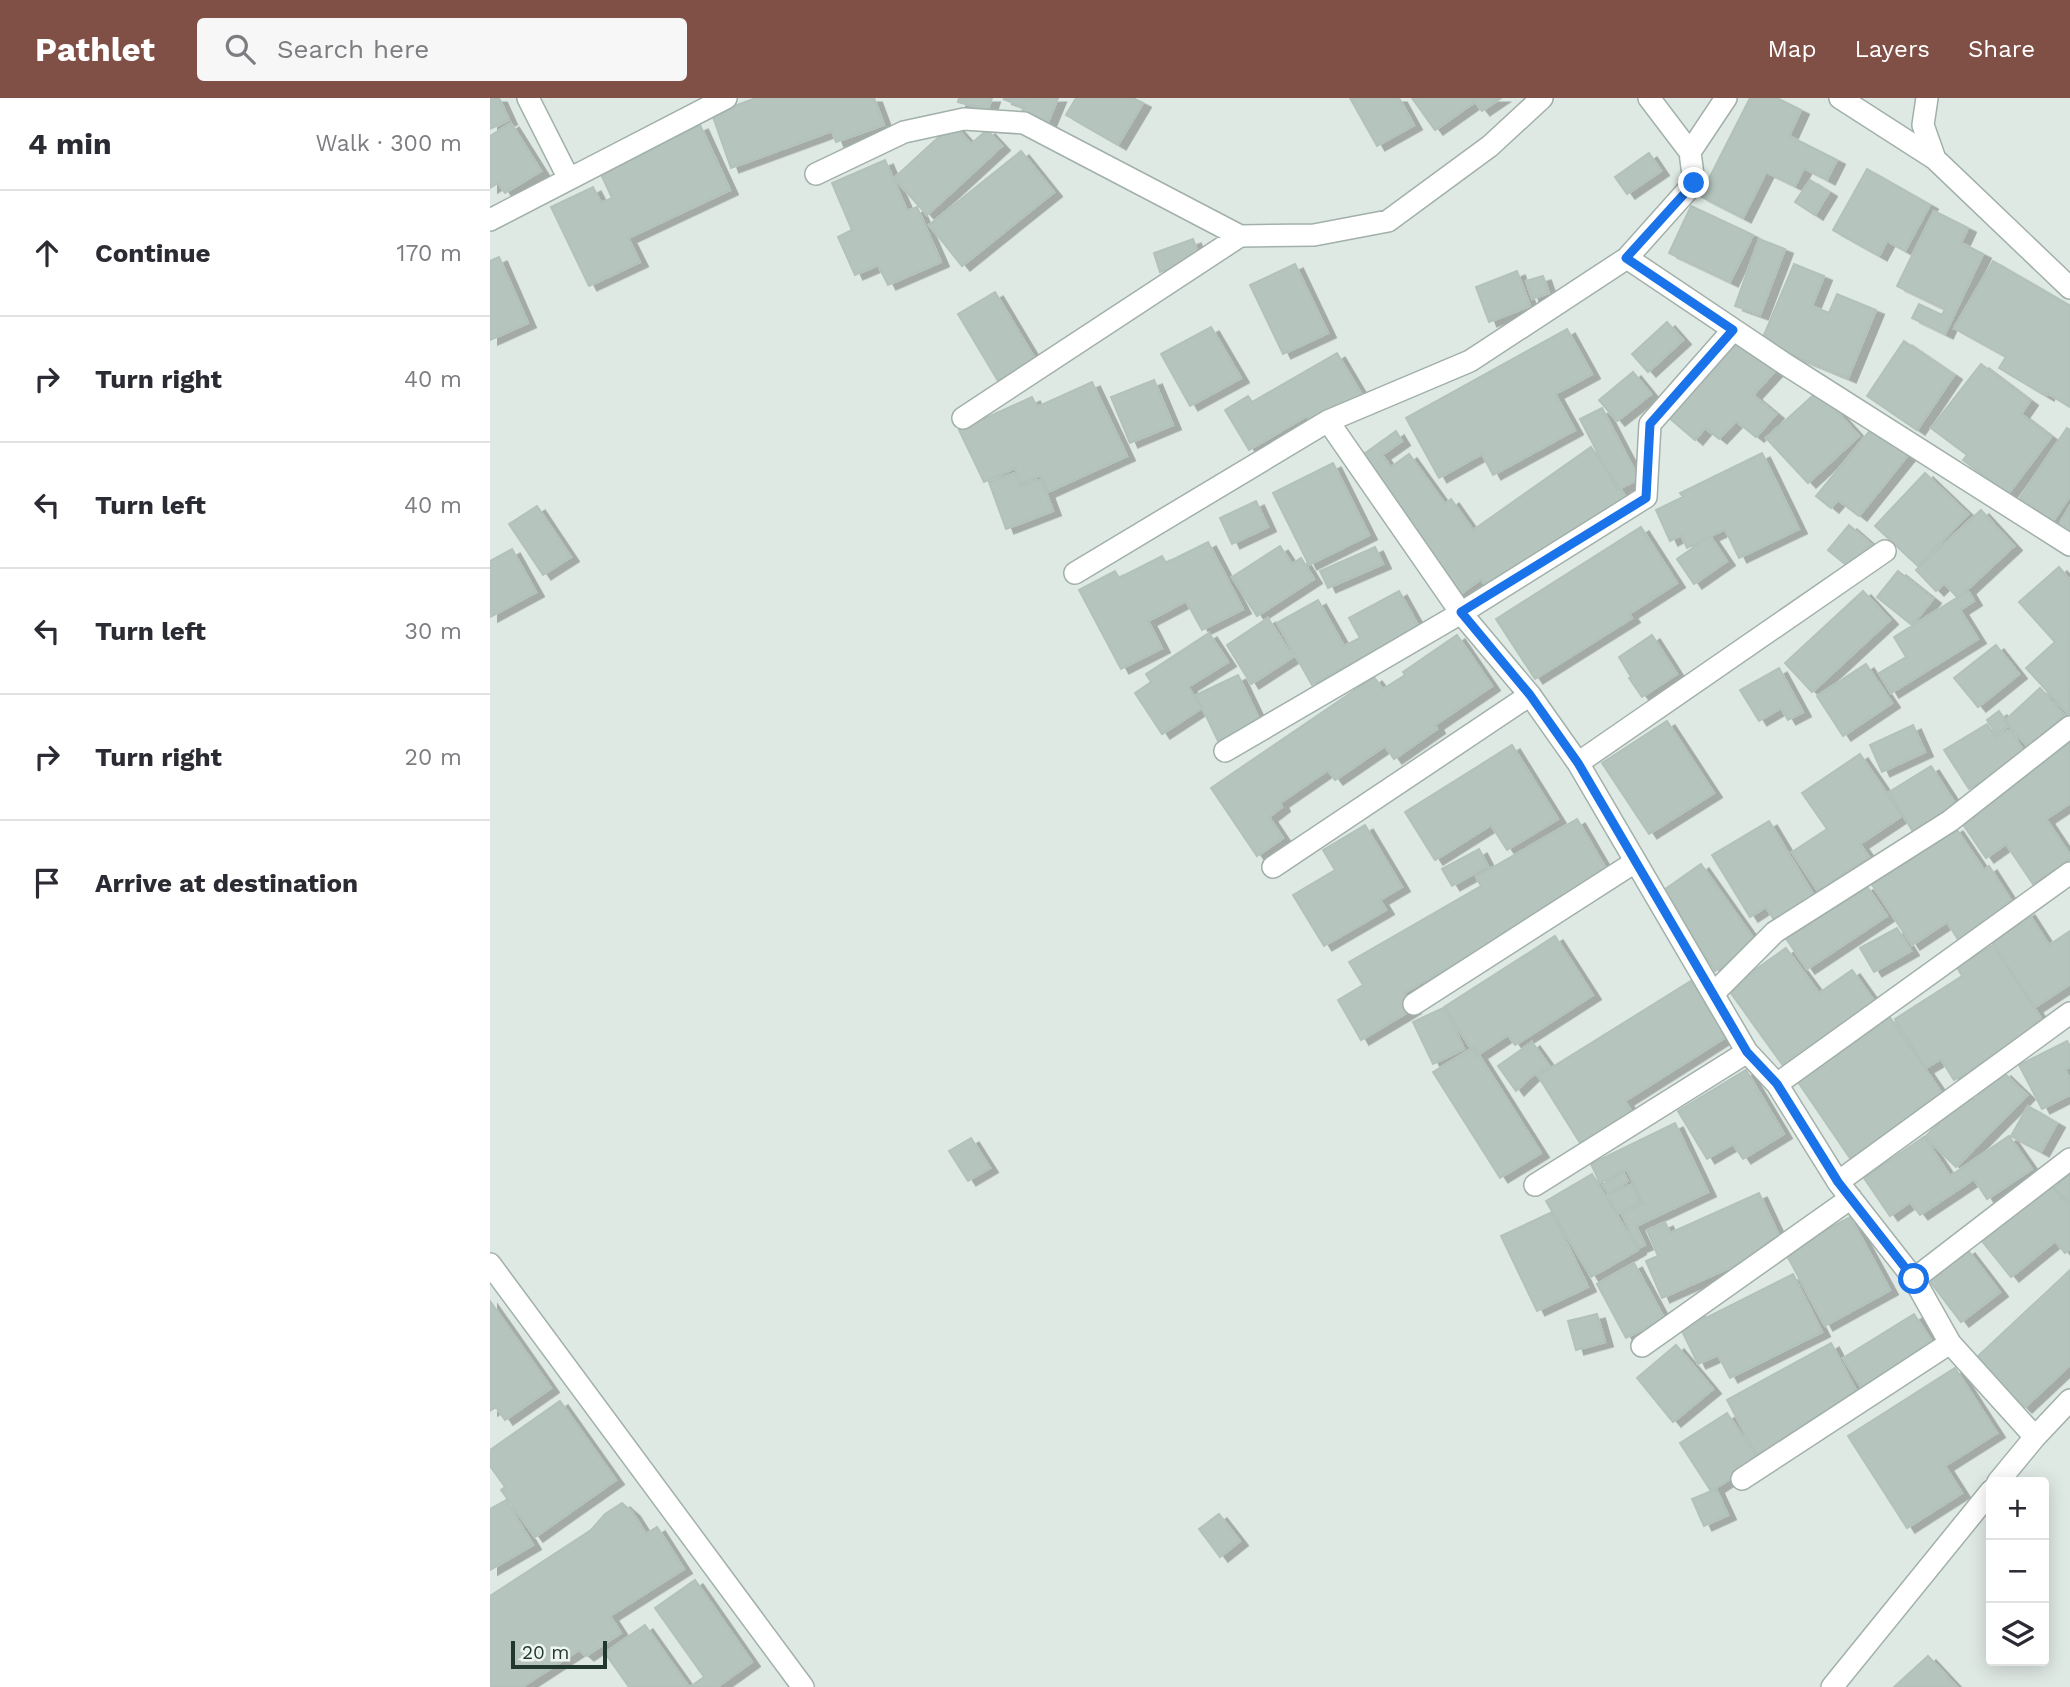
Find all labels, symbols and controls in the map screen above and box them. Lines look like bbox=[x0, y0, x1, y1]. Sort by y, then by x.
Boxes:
search box bbox=[197, 18, 687, 81]
text: Pathlet bbox=[35, 30, 155, 69]
icon: search bbox=[221, 30, 259, 68]
text: Search here bbox=[277, 34, 429, 64]
text: Map bbox=[1768, 35, 1816, 63]
text: Layers bbox=[1854, 35, 1930, 63]
text: Share bbox=[1968, 35, 2035, 63]
text: 4 min bbox=[28, 126, 112, 161]
text: Walk · 300 m bbox=[316, 130, 462, 157]
route end bbox=[1678, 167, 1709, 198]
icon: ahead bbox=[28, 234, 66, 272]
text: Continue bbox=[95, 238, 211, 268]
text: 170 m bbox=[397, 240, 462, 267]
icon: right bbox=[28, 360, 66, 398]
text: Turn right bbox=[95, 364, 222, 394]
text: 40 m bbox=[404, 366, 462, 393]
icon: left bbox=[28, 486, 66, 524]
text: Turn left bbox=[95, 490, 206, 520]
text: 40 m bbox=[404, 492, 462, 519]
icon: left bbox=[28, 612, 66, 650]
text: Turn left bbox=[95, 616, 206, 646]
text: 30 m bbox=[405, 618, 462, 645]
icon: right bbox=[28, 738, 66, 776]
text: Turn right bbox=[95, 742, 222, 772]
text: 20 m bbox=[405, 744, 462, 771]
icon: arrive bbox=[28, 864, 66, 902]
text: Arrive at destination bbox=[95, 868, 358, 898]
route start bbox=[1898, 1263, 1929, 1294]
map controls bbox=[1986, 1477, 2049, 1666]
button: + bbox=[1986, 1477, 2049, 1540]
button: − bbox=[1986, 1540, 2049, 1603]
button: layers bbox=[1986, 1603, 2049, 1666]
scale bar bbox=[511, 1638, 607, 1670]
text: 20 m bbox=[522, 1641, 569, 1664]

